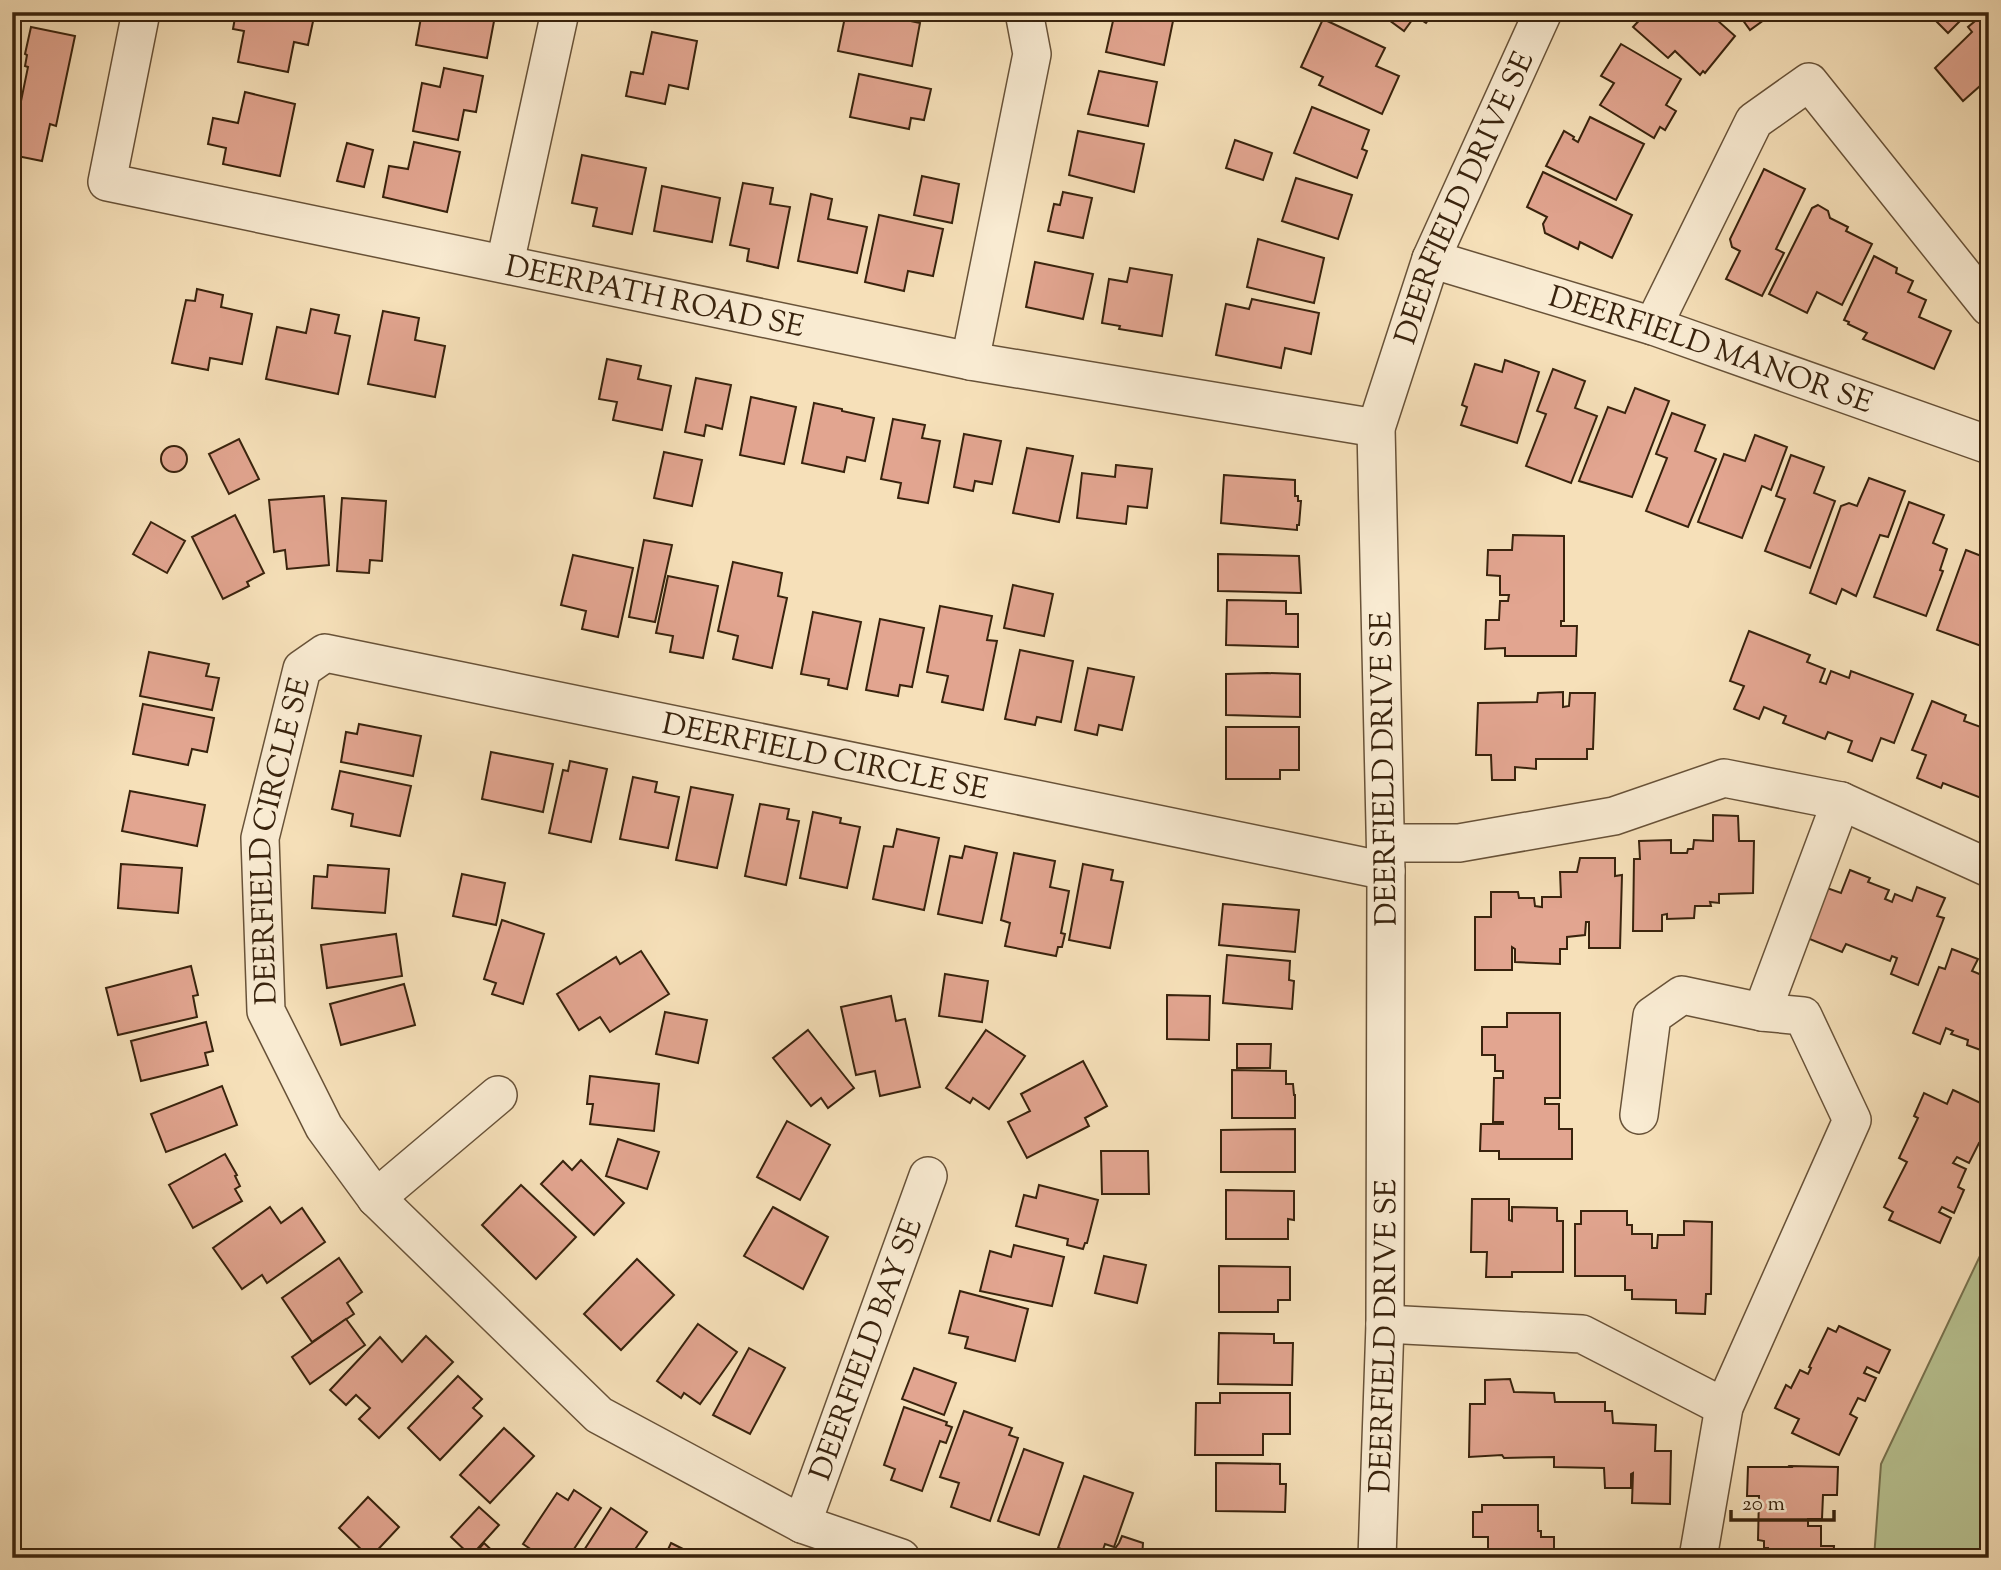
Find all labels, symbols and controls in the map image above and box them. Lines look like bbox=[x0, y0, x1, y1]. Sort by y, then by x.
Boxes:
street label: DEERFIELD DRIVE SE bbox=[1386, 45, 1546, 350]
street label: DEERPATH ROAD SE bbox=[501, 246, 808, 350]
street label: DEERFIELD MANOR SE bbox=[1543, 277, 1878, 426]
street label: DEERFIELD DRIVE SE bbox=[1361, 611, 1410, 926]
street label: DEERFIELD CIRCLE SE bbox=[241, 673, 323, 1006]
street label: DEERFIELD CIRCLE SE bbox=[658, 704, 992, 813]
street label: DEERFIELD DRIVE SE bbox=[1360, 1179, 1409, 1494]
street label: DEERFIELD BAY SE bbox=[800, 1213, 935, 1487]
scale bar bbox=[1731, 1479, 1835, 1523]
text: 20 m bbox=[1742, 1490, 1785, 1520]

